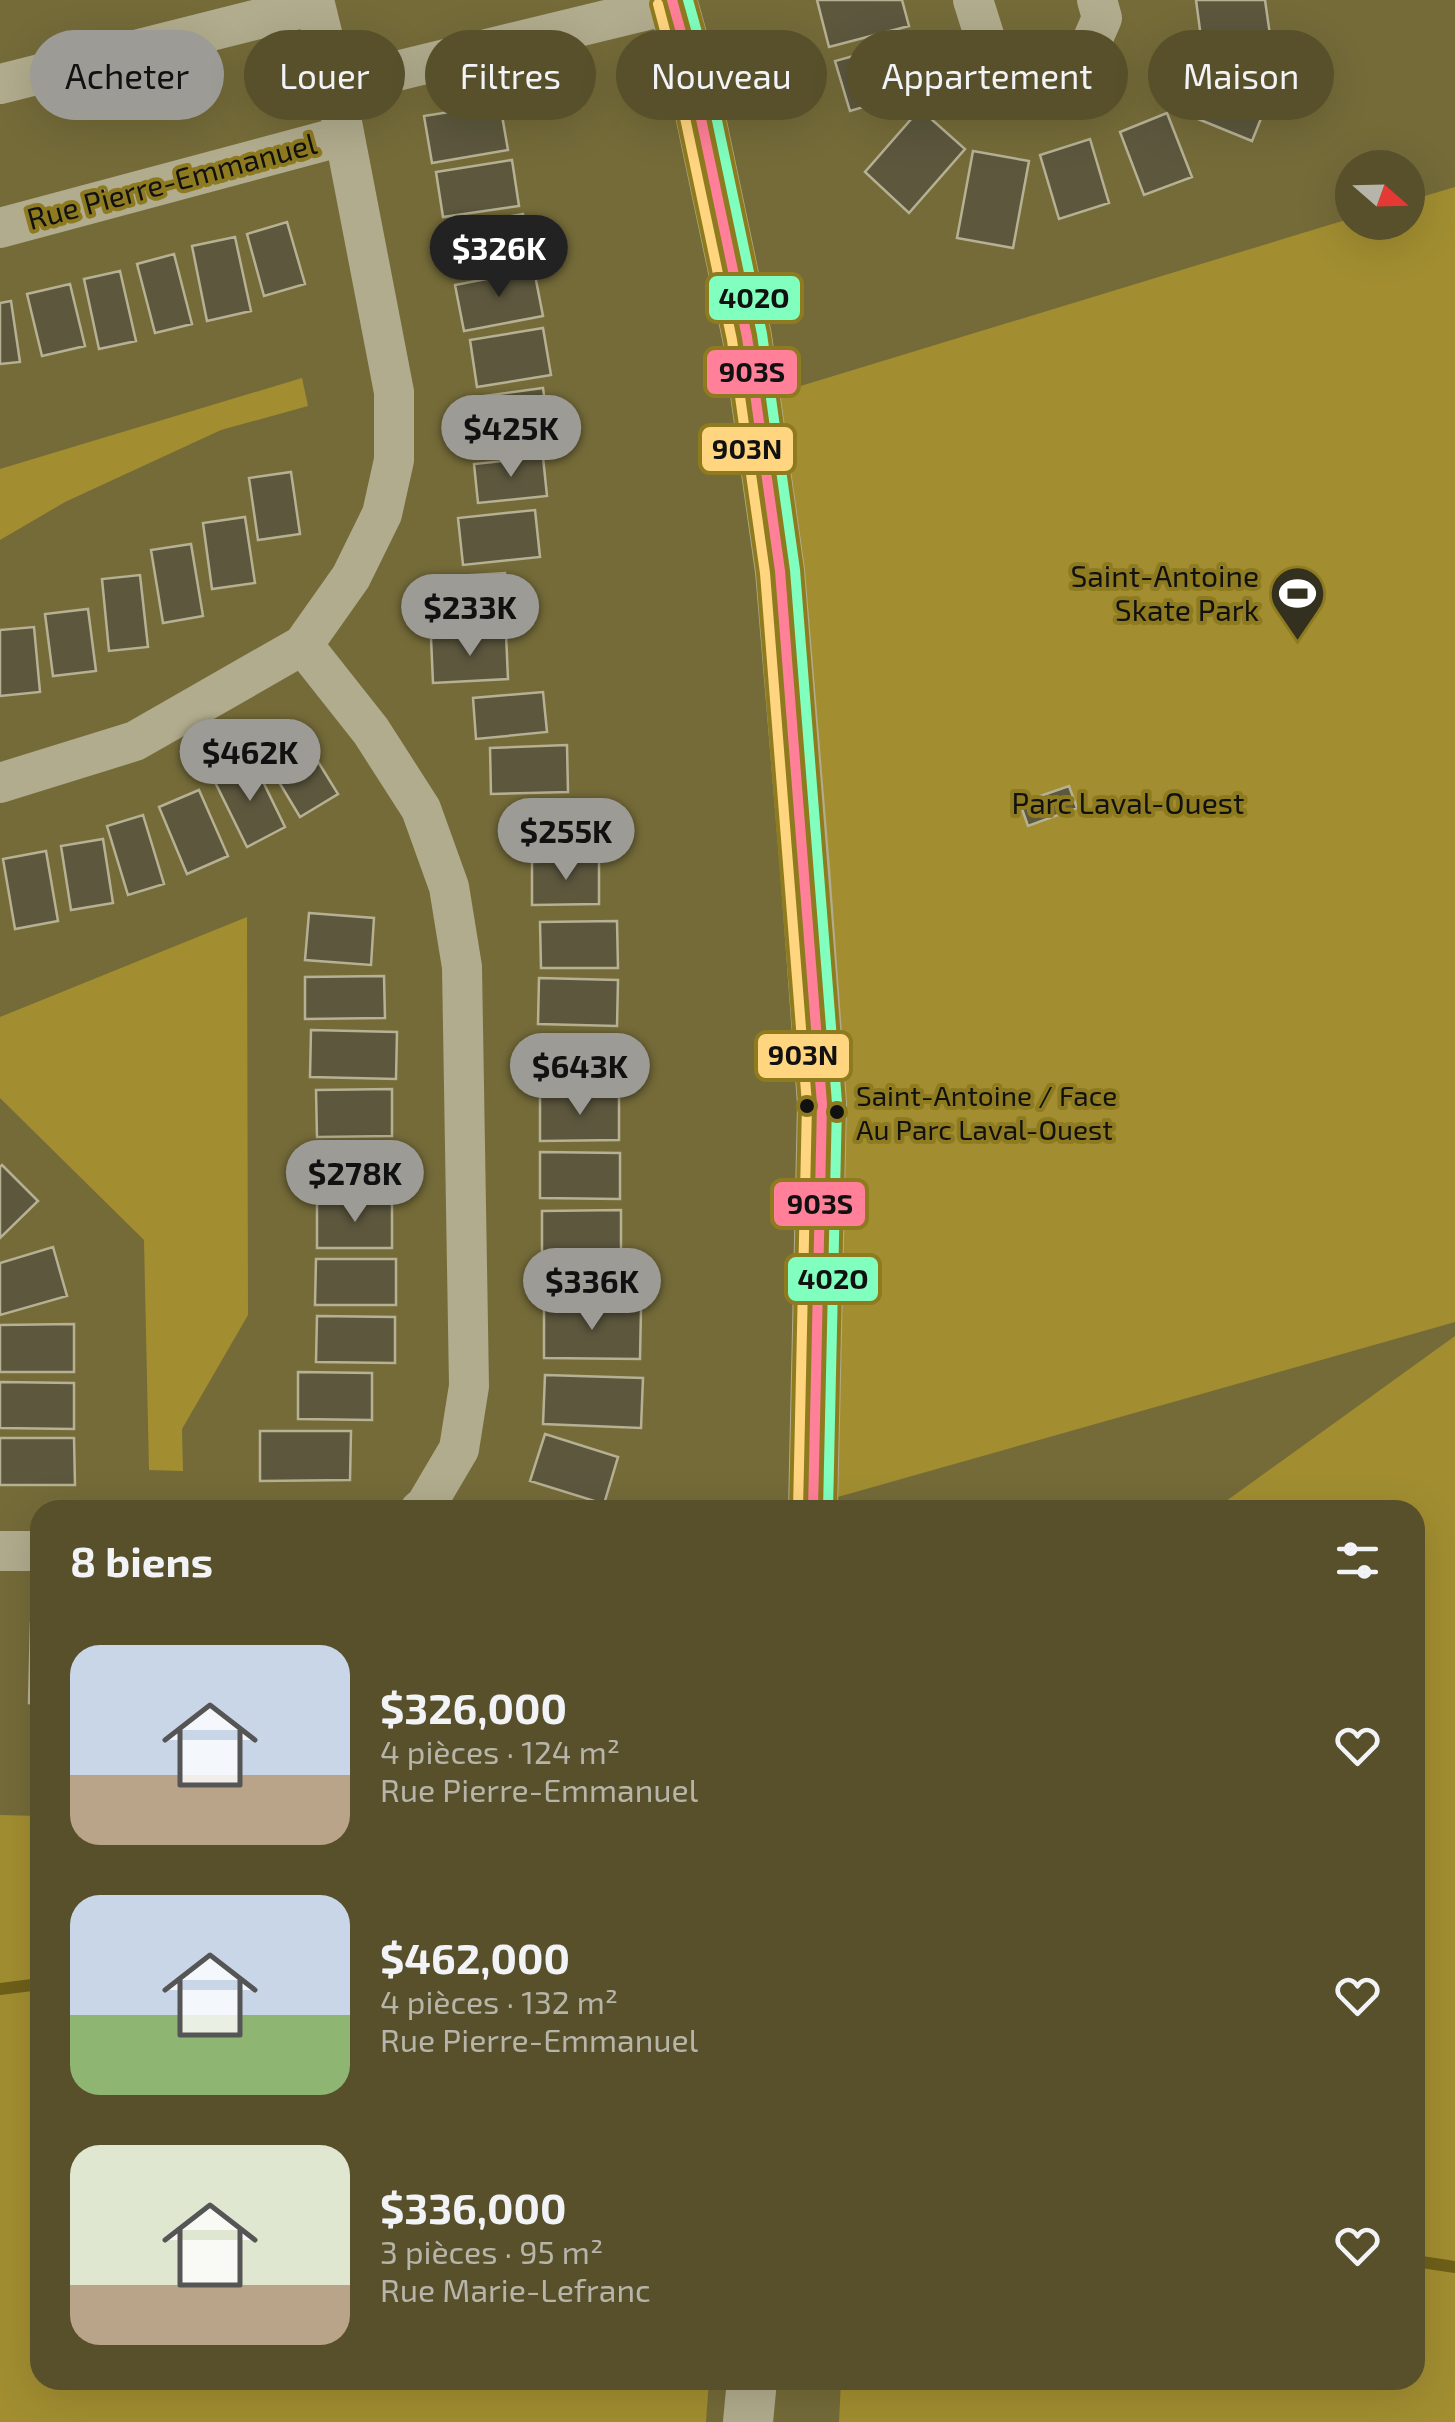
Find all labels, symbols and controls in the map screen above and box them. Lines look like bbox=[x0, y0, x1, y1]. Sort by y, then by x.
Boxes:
chip: Acheter bbox=[30, 30, 224, 120]
chip: Louer bbox=[244, 30, 405, 120]
chip: Filtres bbox=[425, 30, 596, 120]
chip: Nouveau bbox=[616, 30, 827, 120]
chip: Appartement bbox=[847, 30, 1128, 120]
chip: Maison bbox=[1148, 30, 1334, 120]
street label: Rue Pierre-Emmanuel bbox=[23, 124, 320, 236]
north arrow bbox=[1335, 150, 1425, 240]
map controls bbox=[1335, 150, 1425, 240]
pin: $326K bbox=[429, 215, 569, 300]
text: $326K bbox=[452, 228, 546, 266]
line badge: 402O bbox=[707, 274, 802, 322]
text: 402O bbox=[718, 280, 790, 314]
line badge: 903S bbox=[705, 348, 799, 396]
text: 903S bbox=[719, 354, 785, 388]
pin: $425K bbox=[441, 395, 581, 480]
text: $425K bbox=[463, 408, 559, 446]
line badge: 903N bbox=[700, 425, 795, 473]
text: 903N bbox=[712, 431, 782, 465]
place label: Saint-Antoine Skate Park bbox=[1070, 557, 1259, 627]
sports icon: Saint-Antoine Skate Park bbox=[1268, 564, 1328, 643]
pin: $233K bbox=[400, 574, 540, 659]
text: $233K bbox=[423, 587, 517, 625]
pin: $462K bbox=[180, 719, 320, 804]
text: $462K bbox=[202, 732, 298, 770]
park label: Parc Laval-Ouest bbox=[1012, 784, 1244, 820]
pin: $255K bbox=[496, 798, 636, 883]
text: $255K bbox=[520, 811, 612, 849]
line badge: 903N bbox=[756, 1032, 851, 1080]
pin: $643K bbox=[510, 1033, 650, 1118]
text: 903N bbox=[768, 1037, 838, 1071]
text: $643K bbox=[532, 1046, 628, 1084]
place label: Saint-Antoine / Face Au Parc Laval-Ouest bbox=[856, 1078, 1117, 1146]
unlabelled marker bbox=[797, 1096, 817, 1116]
marker: Saint-Antoine / Face Au Parc Laval-Ouest bbox=[827, 1102, 847, 1122]
pin: $278K bbox=[285, 1140, 425, 1225]
text: $278K bbox=[308, 1153, 402, 1191]
line badge: 903S bbox=[772, 1180, 867, 1228]
text: 903S bbox=[787, 1186, 853, 1220]
pin: $336K bbox=[522, 1248, 662, 1333]
line badge: 402O bbox=[786, 1255, 880, 1303]
text: $336K bbox=[545, 1261, 639, 1299]
text: 402O bbox=[797, 1261, 869, 1295]
icon: filters bbox=[1330, 1533, 1385, 1588]
text: 8 biens bbox=[70, 1535, 213, 1585]
text: $326,000 bbox=[380, 1682, 567, 1732]
icon: home bbox=[150, 1685, 270, 1805]
icon: heart bbox=[1330, 1718, 1385, 1773]
text: 4 pièces · 124 m² bbox=[380, 1732, 620, 1770]
text: Rue Pierre-Emmanuel bbox=[380, 1770, 698, 1808]
text: $462,000 bbox=[380, 1932, 570, 1982]
icon: home bbox=[150, 1935, 270, 2055]
icon: heart bbox=[1330, 1968, 1385, 2023]
text: 4 pièces · 132 m² bbox=[380, 1982, 618, 2020]
text: Rue Pierre-Emmanuel bbox=[380, 2020, 698, 2058]
text: $336,000 bbox=[380, 2182, 566, 2232]
icon: home bbox=[150, 2185, 270, 2305]
icon: heart bbox=[1330, 2218, 1385, 2273]
text: 3 pièces · 95 m² bbox=[380, 2232, 603, 2270]
text: Rue Marie-Lefranc bbox=[380, 2270, 651, 2308]

